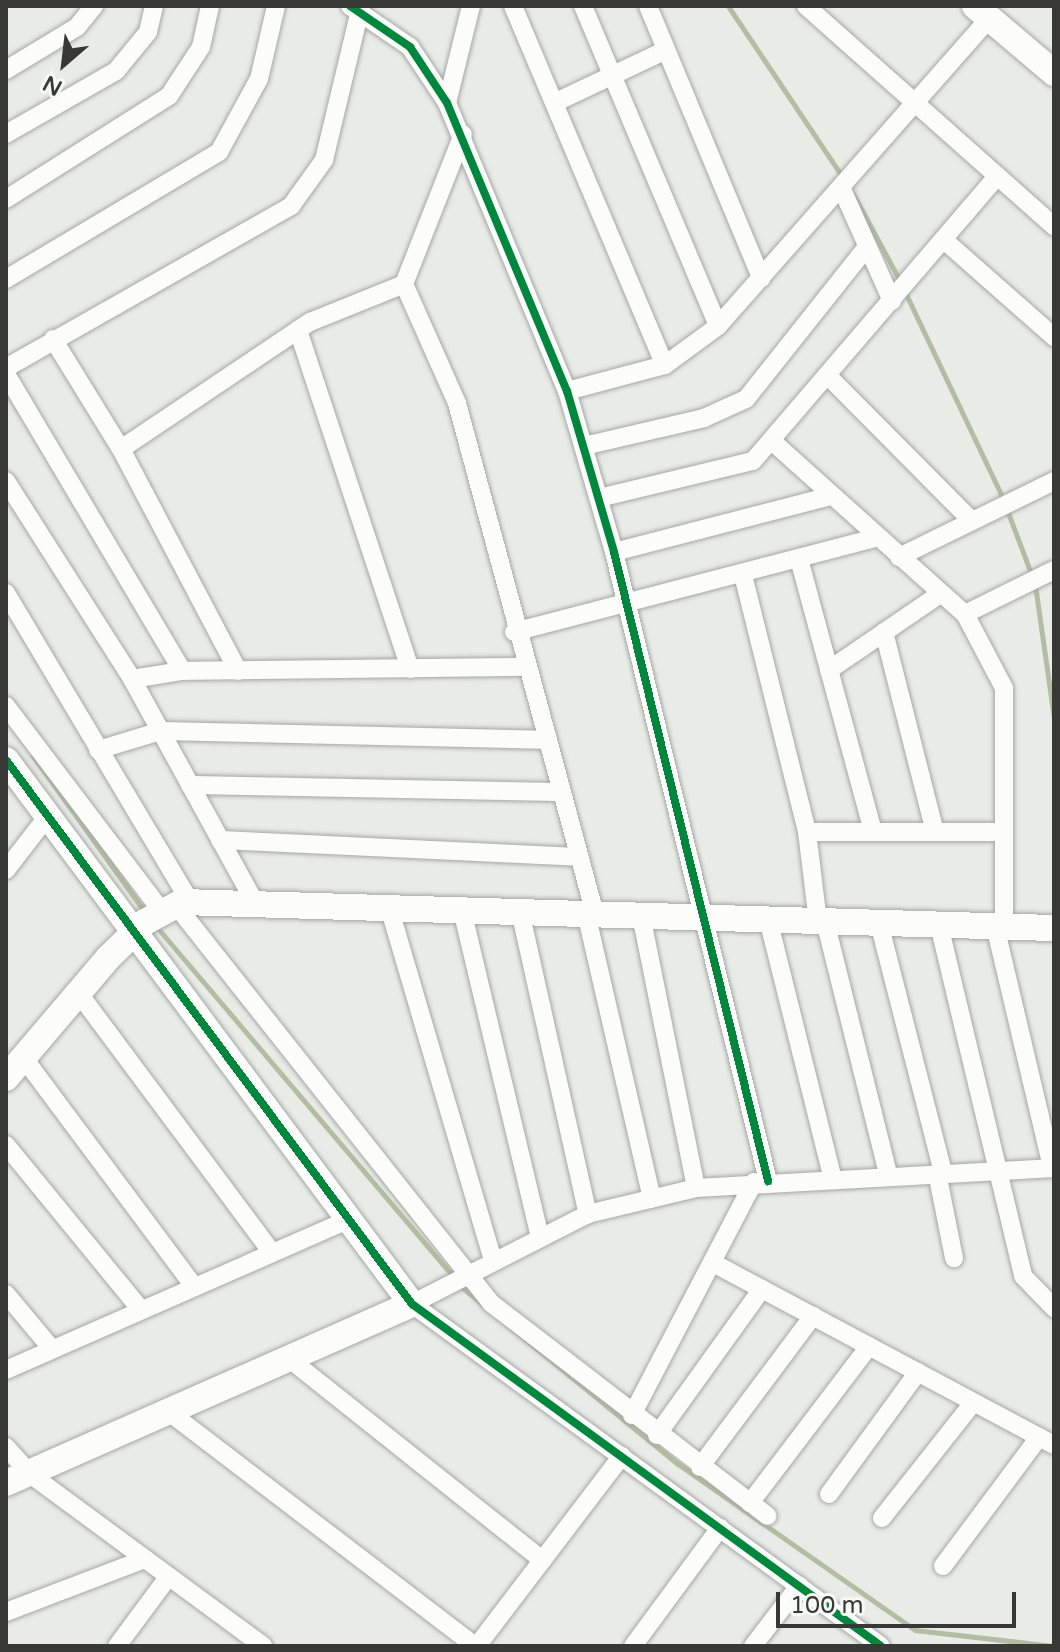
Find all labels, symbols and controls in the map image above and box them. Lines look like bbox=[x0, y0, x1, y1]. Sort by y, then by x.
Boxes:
north arrow bbox=[24, 24, 104, 104]
text: N bbox=[39, 70, 67, 101]
scale bar bbox=[780, 1576, 1020, 1626]
text: 100 m bbox=[790, 1591, 864, 1620]

